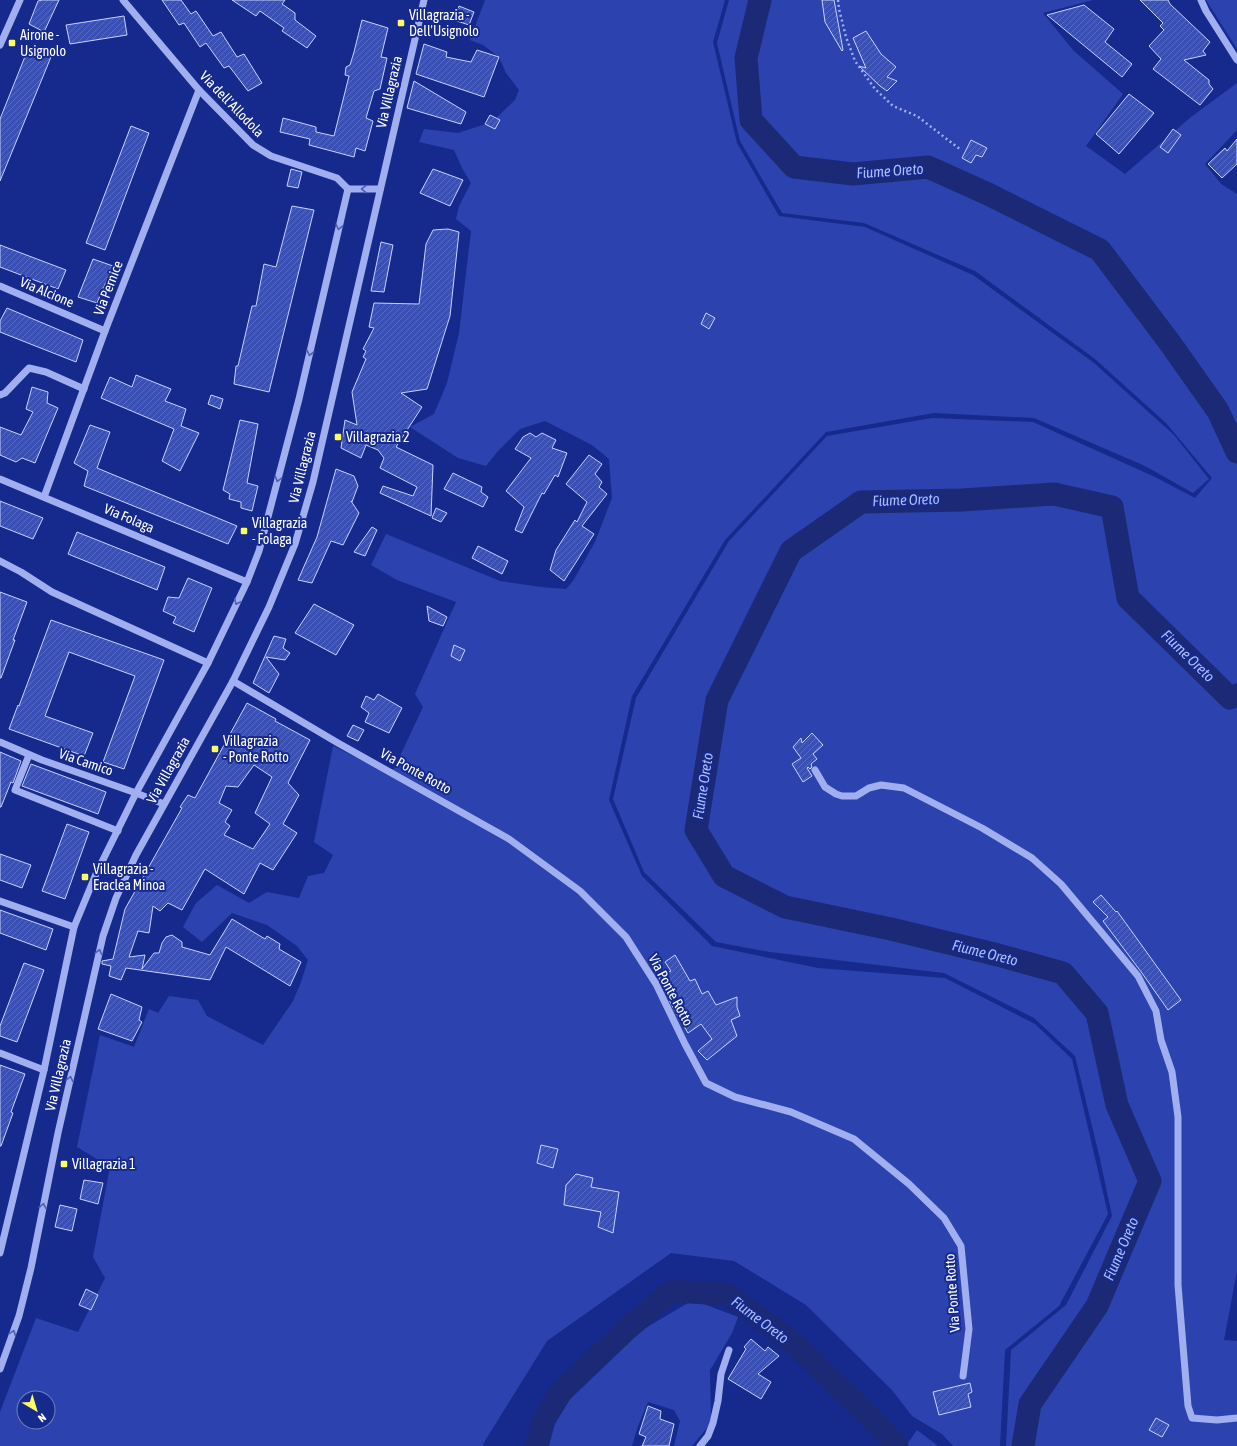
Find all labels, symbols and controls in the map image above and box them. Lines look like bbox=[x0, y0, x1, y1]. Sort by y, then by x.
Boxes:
place label: Villagrazia - Dell'Usignolo bbox=[409, 7, 479, 39]
marker: Villagrazia - Dell'Usignolo bbox=[396, 18, 406, 28]
place label: Airone - Usignolo bbox=[20, 27, 66, 59]
marker: Airone - Usignolo bbox=[7, 38, 17, 48]
street label: Via Villagrazia bbox=[373, 54, 405, 130]
street label: Via dell'Allodola bbox=[197, 68, 267, 140]
water label: Fiume Oreto bbox=[856, 160, 924, 181]
one-way arrow bbox=[361, 185, 367, 193]
one-way arrow bbox=[336, 224, 344, 230]
street label: Via Pernice bbox=[90, 258, 126, 318]
street label: Via Alcione bbox=[18, 273, 76, 311]
one-way arrow bbox=[306, 350, 314, 357]
street label: Via Villagrazia bbox=[285, 429, 319, 505]
place label: Villagrazia 2 bbox=[346, 429, 410, 445]
marker: Villagrazia 2 bbox=[333, 432, 343, 442]
one-way arrow bbox=[274, 476, 283, 483]
water label: Fiume Oreto bbox=[872, 490, 940, 509]
street label: Via Folaga bbox=[102, 500, 156, 536]
place label: Villagrazia - Folaga bbox=[252, 515, 307, 547]
marker: Villagrazia - Folaga bbox=[239, 526, 249, 536]
one-way arrow bbox=[234, 598, 242, 606]
water label: Fiume Oreto bbox=[1158, 626, 1218, 685]
place label: Villagrazia - Ponte Rotto bbox=[223, 733, 289, 765]
street label: Via Villagrazia bbox=[143, 734, 193, 806]
marker: Villagrazia - Ponte Rotto bbox=[210, 744, 220, 754]
street label: Via Camico bbox=[57, 745, 115, 779]
street label: Via Ponte Rotto bbox=[378, 745, 454, 797]
water label: Fiume Oreto bbox=[689, 751, 716, 820]
place label: Villagrazia - Eraclea Minoa bbox=[93, 861, 165, 893]
marker: Villagrazia - Eraclea Minoa bbox=[80, 872, 90, 882]
water label: Fiume Oreto bbox=[950, 936, 1020, 969]
one-way arrow bbox=[95, 949, 103, 956]
street label: Via Ponte Rotto bbox=[645, 951, 697, 1029]
street label: Via Villagrazia bbox=[42, 1037, 74, 1113]
one-way arrow bbox=[66, 1076, 74, 1082]
place label: Villagrazia 1 bbox=[72, 1156, 136, 1172]
marker: Villagrazia 1 bbox=[59, 1159, 69, 1169]
one-way arrow bbox=[39, 1203, 47, 1209]
water label: Fiume Oreto bbox=[1100, 1215, 1141, 1283]
street label: Via Ponte Rotto bbox=[941, 1253, 963, 1333]
water label: Fiume Oreto bbox=[728, 1293, 792, 1347]
one-way arrow bbox=[8, 1329, 17, 1336]
north arrow bbox=[16, 1390, 56, 1430]
text: N bbox=[36, 1411, 48, 1425]

